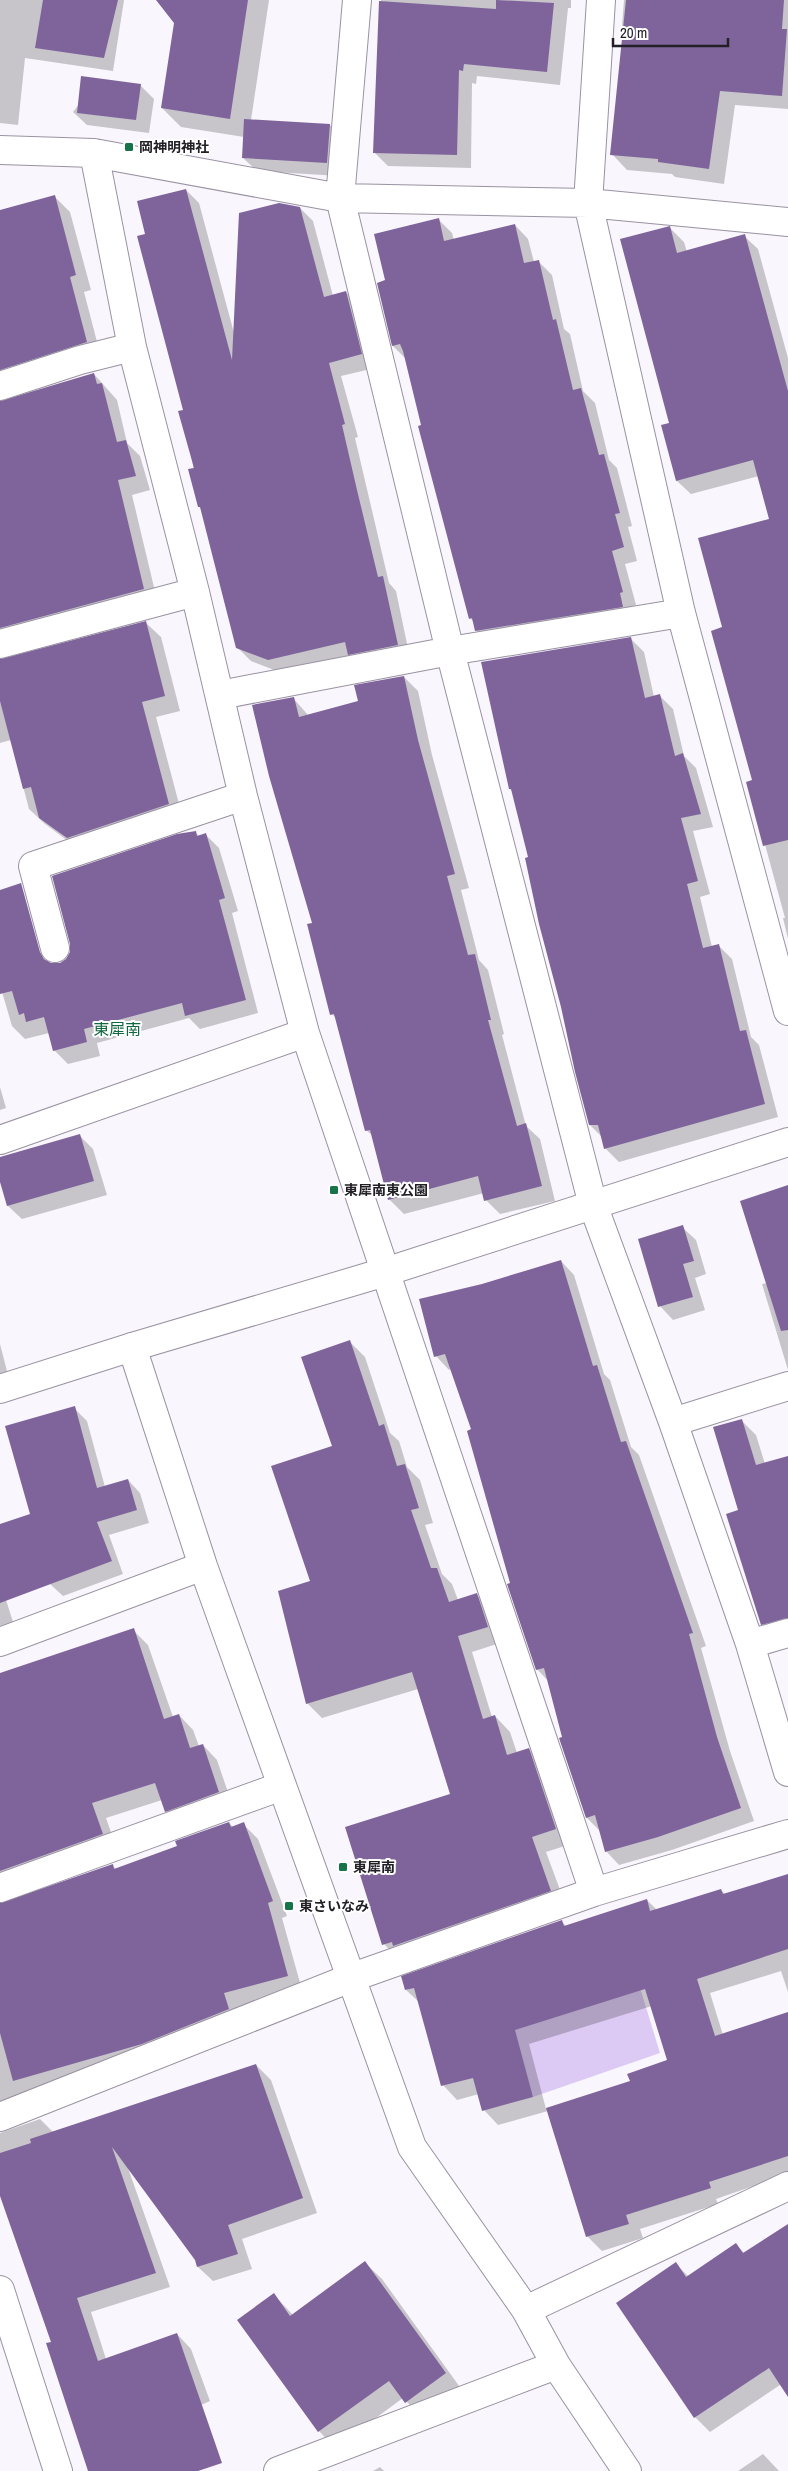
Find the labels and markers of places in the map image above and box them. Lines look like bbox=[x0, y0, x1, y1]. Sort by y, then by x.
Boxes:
place label: 岡神明神社 bbox=[139, 138, 209, 156]
marker: 岡神明神社 bbox=[123, 141, 135, 153]
place label: 東犀南東公園 bbox=[344, 1181, 428, 1199]
marker: 東犀南東公園 bbox=[328, 1184, 340, 1196]
place label: 東犀南 bbox=[353, 1858, 395, 1876]
marker: 東犀南 bbox=[337, 1861, 349, 1873]
place label: 東さいなみ bbox=[299, 1897, 369, 1915]
marker: 東さいなみ bbox=[283, 1900, 295, 1912]

